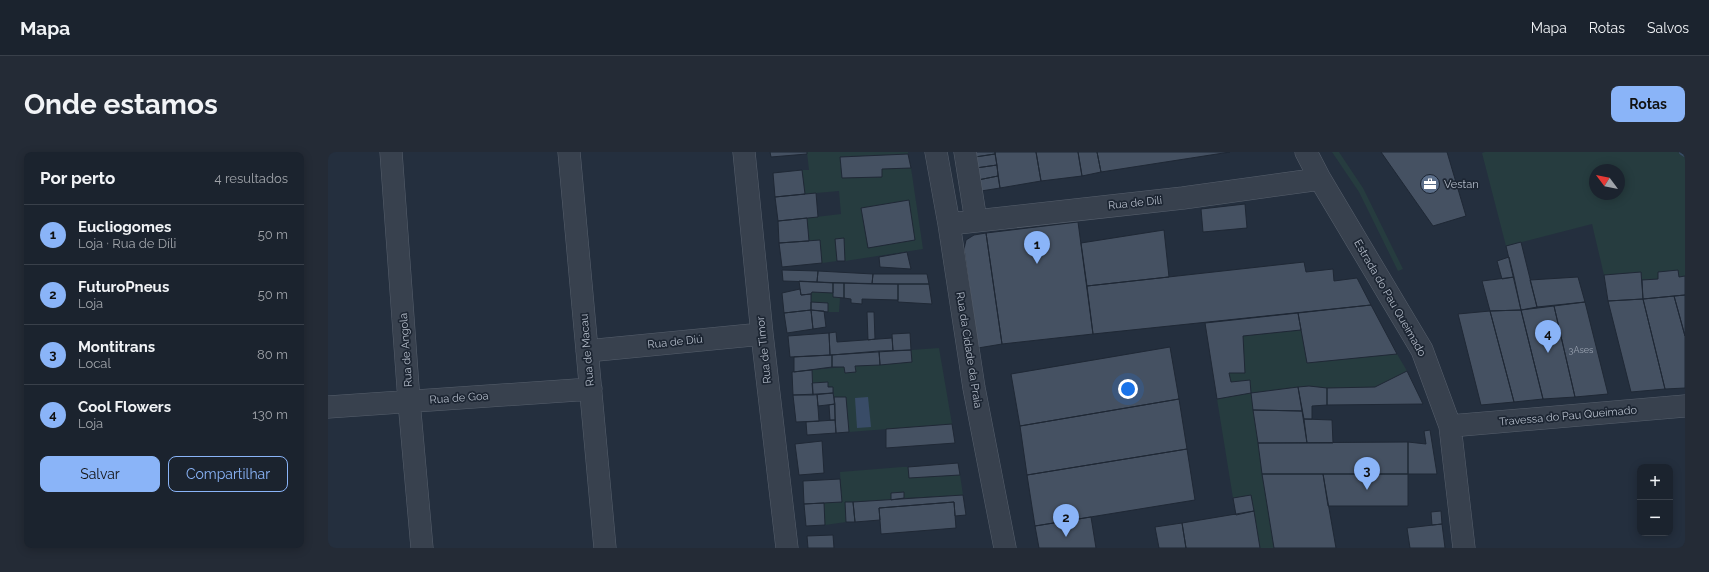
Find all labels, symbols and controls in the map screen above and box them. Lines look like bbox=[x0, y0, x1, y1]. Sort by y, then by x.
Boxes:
text: Mapa bbox=[20, 17, 70, 39]
text: Mapa bbox=[1531, 20, 1567, 36]
text: Rotas bbox=[1589, 20, 1625, 36]
text: Salvos bbox=[1647, 20, 1689, 36]
button: Rotas bbox=[1611, 86, 1685, 122]
text: Onde estamos bbox=[24, 88, 218, 121]
north arrow bbox=[1589, 164, 1625, 200]
text: Por perto bbox=[40, 168, 115, 188]
text: 4 resultados bbox=[215, 171, 288, 186]
office icon: Vestan bbox=[1419, 173, 1441, 195]
place label: Vestan bbox=[1444, 178, 1479, 191]
street label: Rua de Díli bbox=[1107, 194, 1163, 212]
text: Eucliogomes bbox=[78, 218, 171, 236]
text: 1 bbox=[50, 227, 56, 242]
text: 50 m bbox=[258, 227, 288, 242]
pin: 1 bbox=[1024, 231, 1050, 264]
text: Loja · Rua de Díli bbox=[78, 236, 176, 251]
street label: Estrada do Pau Queimado bbox=[1351, 237, 1429, 359]
text: FuturoPneus bbox=[78, 278, 169, 296]
text: 2 bbox=[49, 287, 57, 302]
text: 50 m bbox=[258, 287, 288, 302]
street label: Rua da Cidade da Praia bbox=[953, 291, 985, 409]
text: Loja bbox=[78, 296, 103, 311]
street label: Rua de Angola bbox=[397, 312, 415, 388]
street label: Rua de Macau bbox=[577, 313, 597, 387]
street label: Rua de Timor bbox=[754, 315, 774, 384]
pin: 4 bbox=[1535, 320, 1561, 353]
street label: Rua de Diú bbox=[647, 333, 703, 351]
text: Montitrans bbox=[78, 338, 155, 356]
house number: 3Ases bbox=[1569, 345, 1594, 355]
text: 3 bbox=[49, 347, 57, 362]
text: 80 m bbox=[257, 347, 288, 362]
text: Local bbox=[78, 356, 111, 371]
your location bbox=[1118, 379, 1138, 399]
street label: Rua de Goa bbox=[429, 389, 489, 407]
text: Cool Flowers bbox=[78, 398, 171, 416]
street label: Travessa do Pau Queimado bbox=[1499, 403, 1638, 429]
text: 4 bbox=[49, 407, 57, 422]
text: 130 m bbox=[252, 407, 288, 422]
text: Loja bbox=[78, 416, 103, 431]
button: Salvar bbox=[40, 456, 160, 492]
button: Compartilhar bbox=[168, 456, 288, 492]
pin: 3 bbox=[1354, 457, 1380, 490]
map controls bbox=[1637, 464, 1673, 536]
button: + bbox=[1637, 464, 1673, 500]
button: − bbox=[1637, 500, 1673, 536]
pin: 2 bbox=[1053, 504, 1079, 537]

